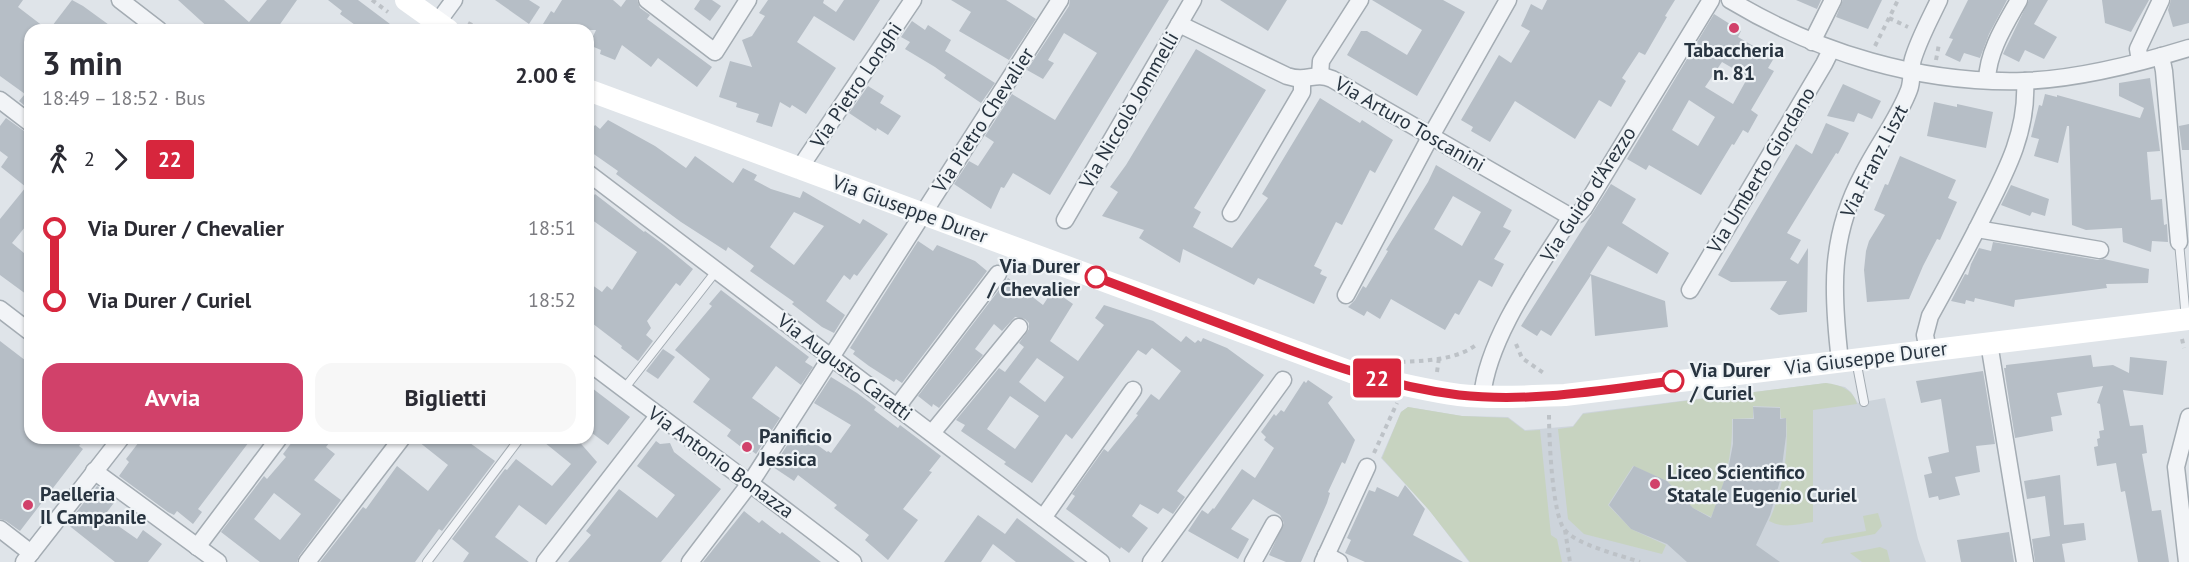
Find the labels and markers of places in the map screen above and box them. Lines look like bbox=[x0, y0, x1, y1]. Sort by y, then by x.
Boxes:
marker: Tabaccheria n. 81 bbox=[1727, 21, 1741, 35]
place label: Tabaccheria n. 81 bbox=[1684, 37, 1784, 86]
place label: Via Durer / Chevalier bbox=[986, 253, 1080, 302]
marker: Via Durer / Chevalier bbox=[1085, 266, 1107, 288]
place label: Via Durer / Curiel bbox=[1689, 357, 1770, 406]
marker: Via Durer / Curiel bbox=[1662, 370, 1684, 392]
place label: Panificio Jessica bbox=[758, 423, 832, 472]
marker: Panificio Jessica bbox=[740, 440, 754, 454]
place label: Liceo Scientifico Statale Eugenio Curiel bbox=[1667, 459, 1857, 508]
marker: Liceo Scientifico Statale Eugenio Curiel bbox=[1648, 477, 1662, 491]
place label: Paelleria Il Campanile bbox=[40, 481, 146, 530]
marker: Paelleria Il Campanile bbox=[21, 498, 35, 512]

